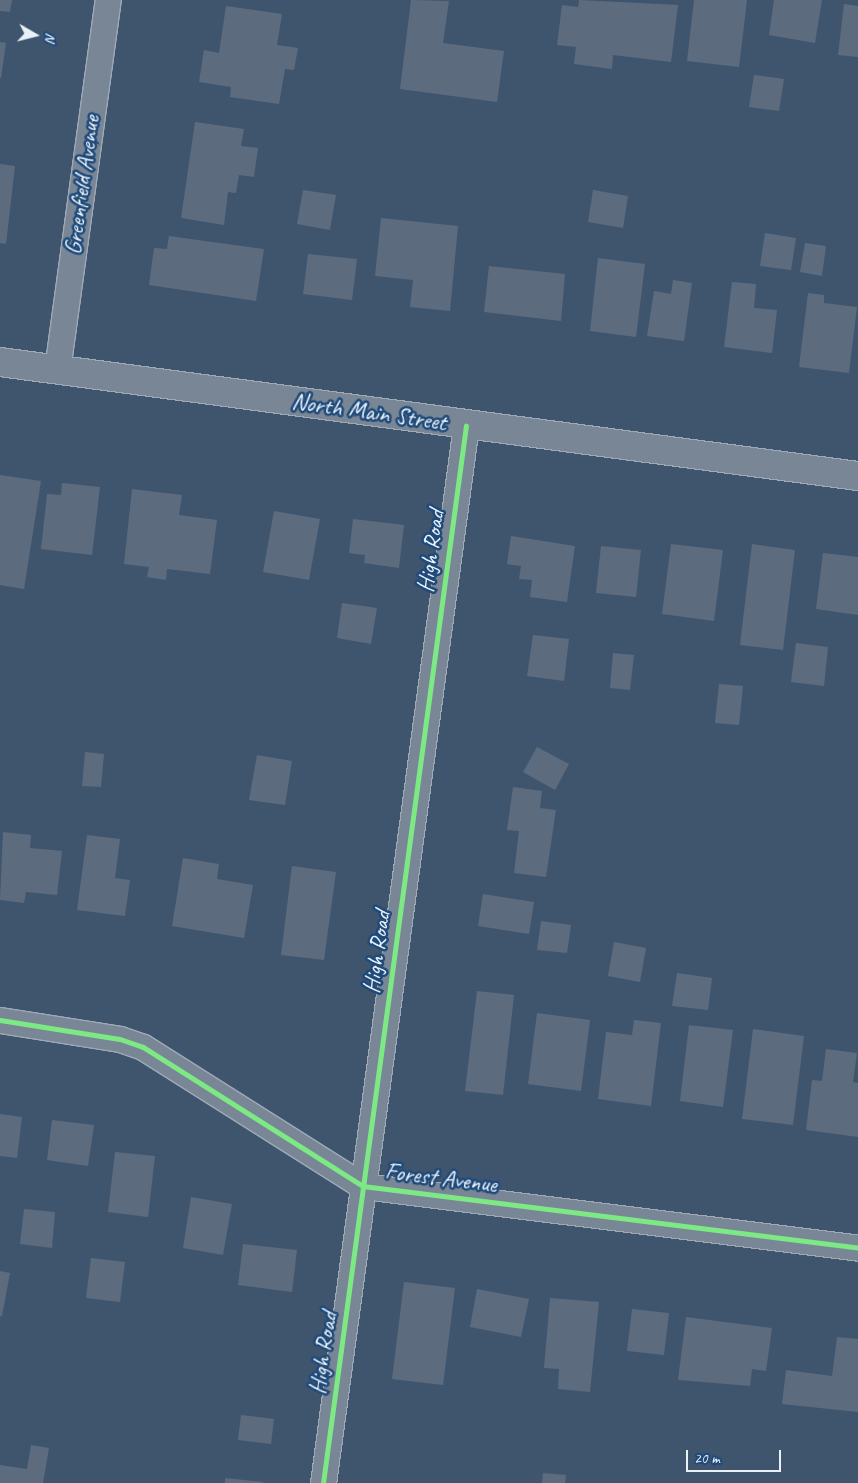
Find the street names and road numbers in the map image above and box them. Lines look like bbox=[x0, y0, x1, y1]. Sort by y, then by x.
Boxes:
street label: Greenfield Avenue bbox=[58, 114, 106, 256]
street label: North Main Street bbox=[289, 387, 449, 437]
street label: High Road bbox=[411, 508, 451, 594]
street label: High Road bbox=[357, 909, 397, 995]
street label: Forest Avenue bbox=[383, 1157, 499, 1199]
street label: High Road bbox=[303, 1310, 343, 1396]

